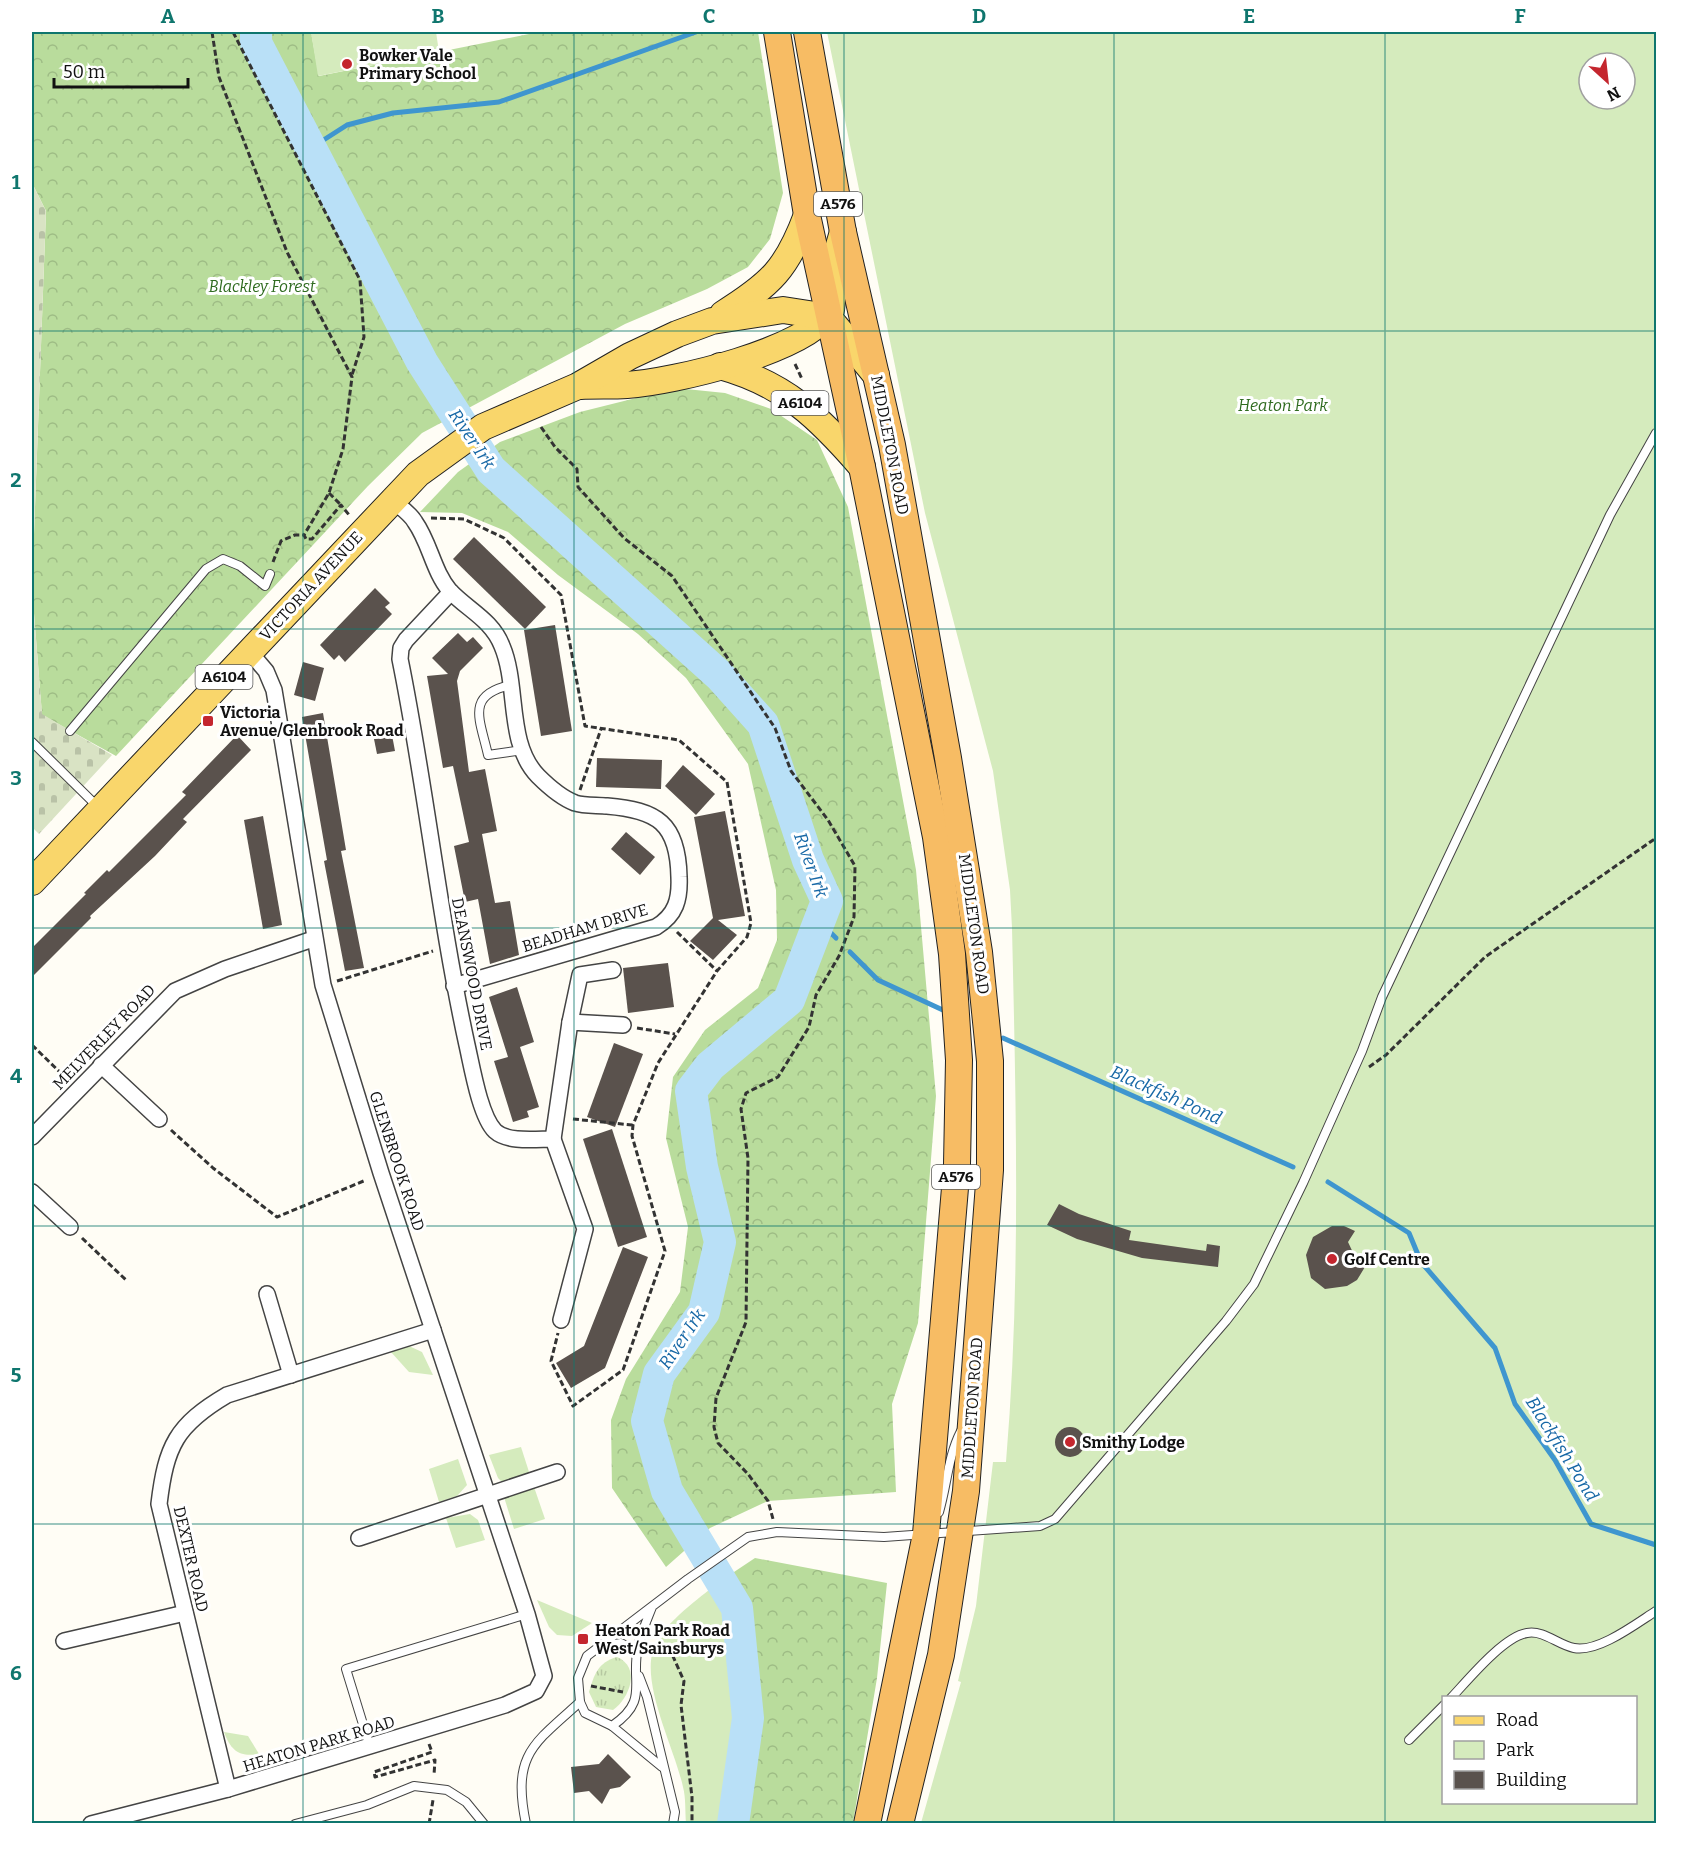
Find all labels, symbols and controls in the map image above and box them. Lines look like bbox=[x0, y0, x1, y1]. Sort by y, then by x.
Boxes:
text: A bbox=[161, 4, 176, 28]
text: B bbox=[432, 4, 445, 28]
text: C bbox=[703, 4, 715, 28]
text: D bbox=[972, 4, 986, 28]
text: E bbox=[1243, 4, 1255, 28]
text: F bbox=[1514, 4, 1526, 28]
place label: Bowker Vale Primary School bbox=[359, 46, 476, 83]
scale bar bbox=[54, 51, 188, 89]
north arrow bbox=[1577, 51, 1637, 111]
marker: Bowker Vale Primary School bbox=[340, 57, 354, 71]
text: 50 m bbox=[63, 61, 105, 83]
text: N bbox=[1604, 83, 1623, 105]
text: 1 bbox=[12, 170, 21, 194]
road number: A576 bbox=[814, 192, 862, 216]
park label: Blackley Forest bbox=[208, 277, 316, 296]
street label: MIDDLETON ROAD bbox=[867, 374, 913, 516]
road number: A6104 bbox=[772, 391, 828, 415]
park label: Heaton Park bbox=[1238, 396, 1328, 415]
water label: River Irk bbox=[444, 405, 500, 473]
text: 2 bbox=[10, 468, 22, 492]
street label: VICTORIA AVENUE bbox=[256, 528, 366, 644]
road number: A6104 bbox=[196, 665, 252, 689]
place label: Victoria Avenue/Glenbrook Road bbox=[220, 703, 404, 740]
marker: Victoria Avenue/Glenbrook Road bbox=[201, 714, 215, 728]
text: 3 bbox=[10, 766, 22, 790]
water label: River Irk bbox=[789, 829, 833, 901]
street label: MIDDLETON ROAD bbox=[955, 852, 993, 996]
street label: DEANSWOOD DRIVE bbox=[448, 896, 496, 1052]
street label: BEADHAM DRIVE bbox=[520, 900, 650, 956]
street label: MELVERLEY ROAD bbox=[49, 980, 159, 1094]
water label: Blackfish Pond bbox=[1107, 1061, 1225, 1130]
text: 4 bbox=[10, 1064, 22, 1088]
street label: GLENBROOK ROAD bbox=[365, 1089, 429, 1233]
road number: A576 bbox=[932, 1165, 980, 1189]
place label: Golf Centre bbox=[1344, 1250, 1430, 1269]
marker: Golf Centre bbox=[1325, 1252, 1339, 1266]
water label: River Irk bbox=[654, 1305, 710, 1373]
street label: MIDDLETON ROAD bbox=[958, 1337, 986, 1479]
text: 5 bbox=[11, 1363, 22, 1387]
water label: Blackfish Pond bbox=[1521, 1393, 1603, 1506]
place label: Smithy Lodge bbox=[1082, 1433, 1185, 1452]
marker: Smithy Lodge bbox=[1063, 1435, 1077, 1449]
street label: DEXTER ROAD bbox=[170, 1504, 212, 1614]
place label: Heaton Park Road West/Sainsburys bbox=[595, 1621, 730, 1658]
marker: Heaton Park Road West/Sainsburys bbox=[576, 1632, 590, 1646]
text: 6 bbox=[10, 1661, 22, 1685]
legend bbox=[1442, 1696, 1637, 1804]
text: Road bbox=[1496, 1709, 1539, 1731]
street label: HEATON PARK ROAD bbox=[241, 1712, 397, 1776]
text: Park bbox=[1496, 1739, 1535, 1761]
text: Building bbox=[1496, 1769, 1567, 1791]

